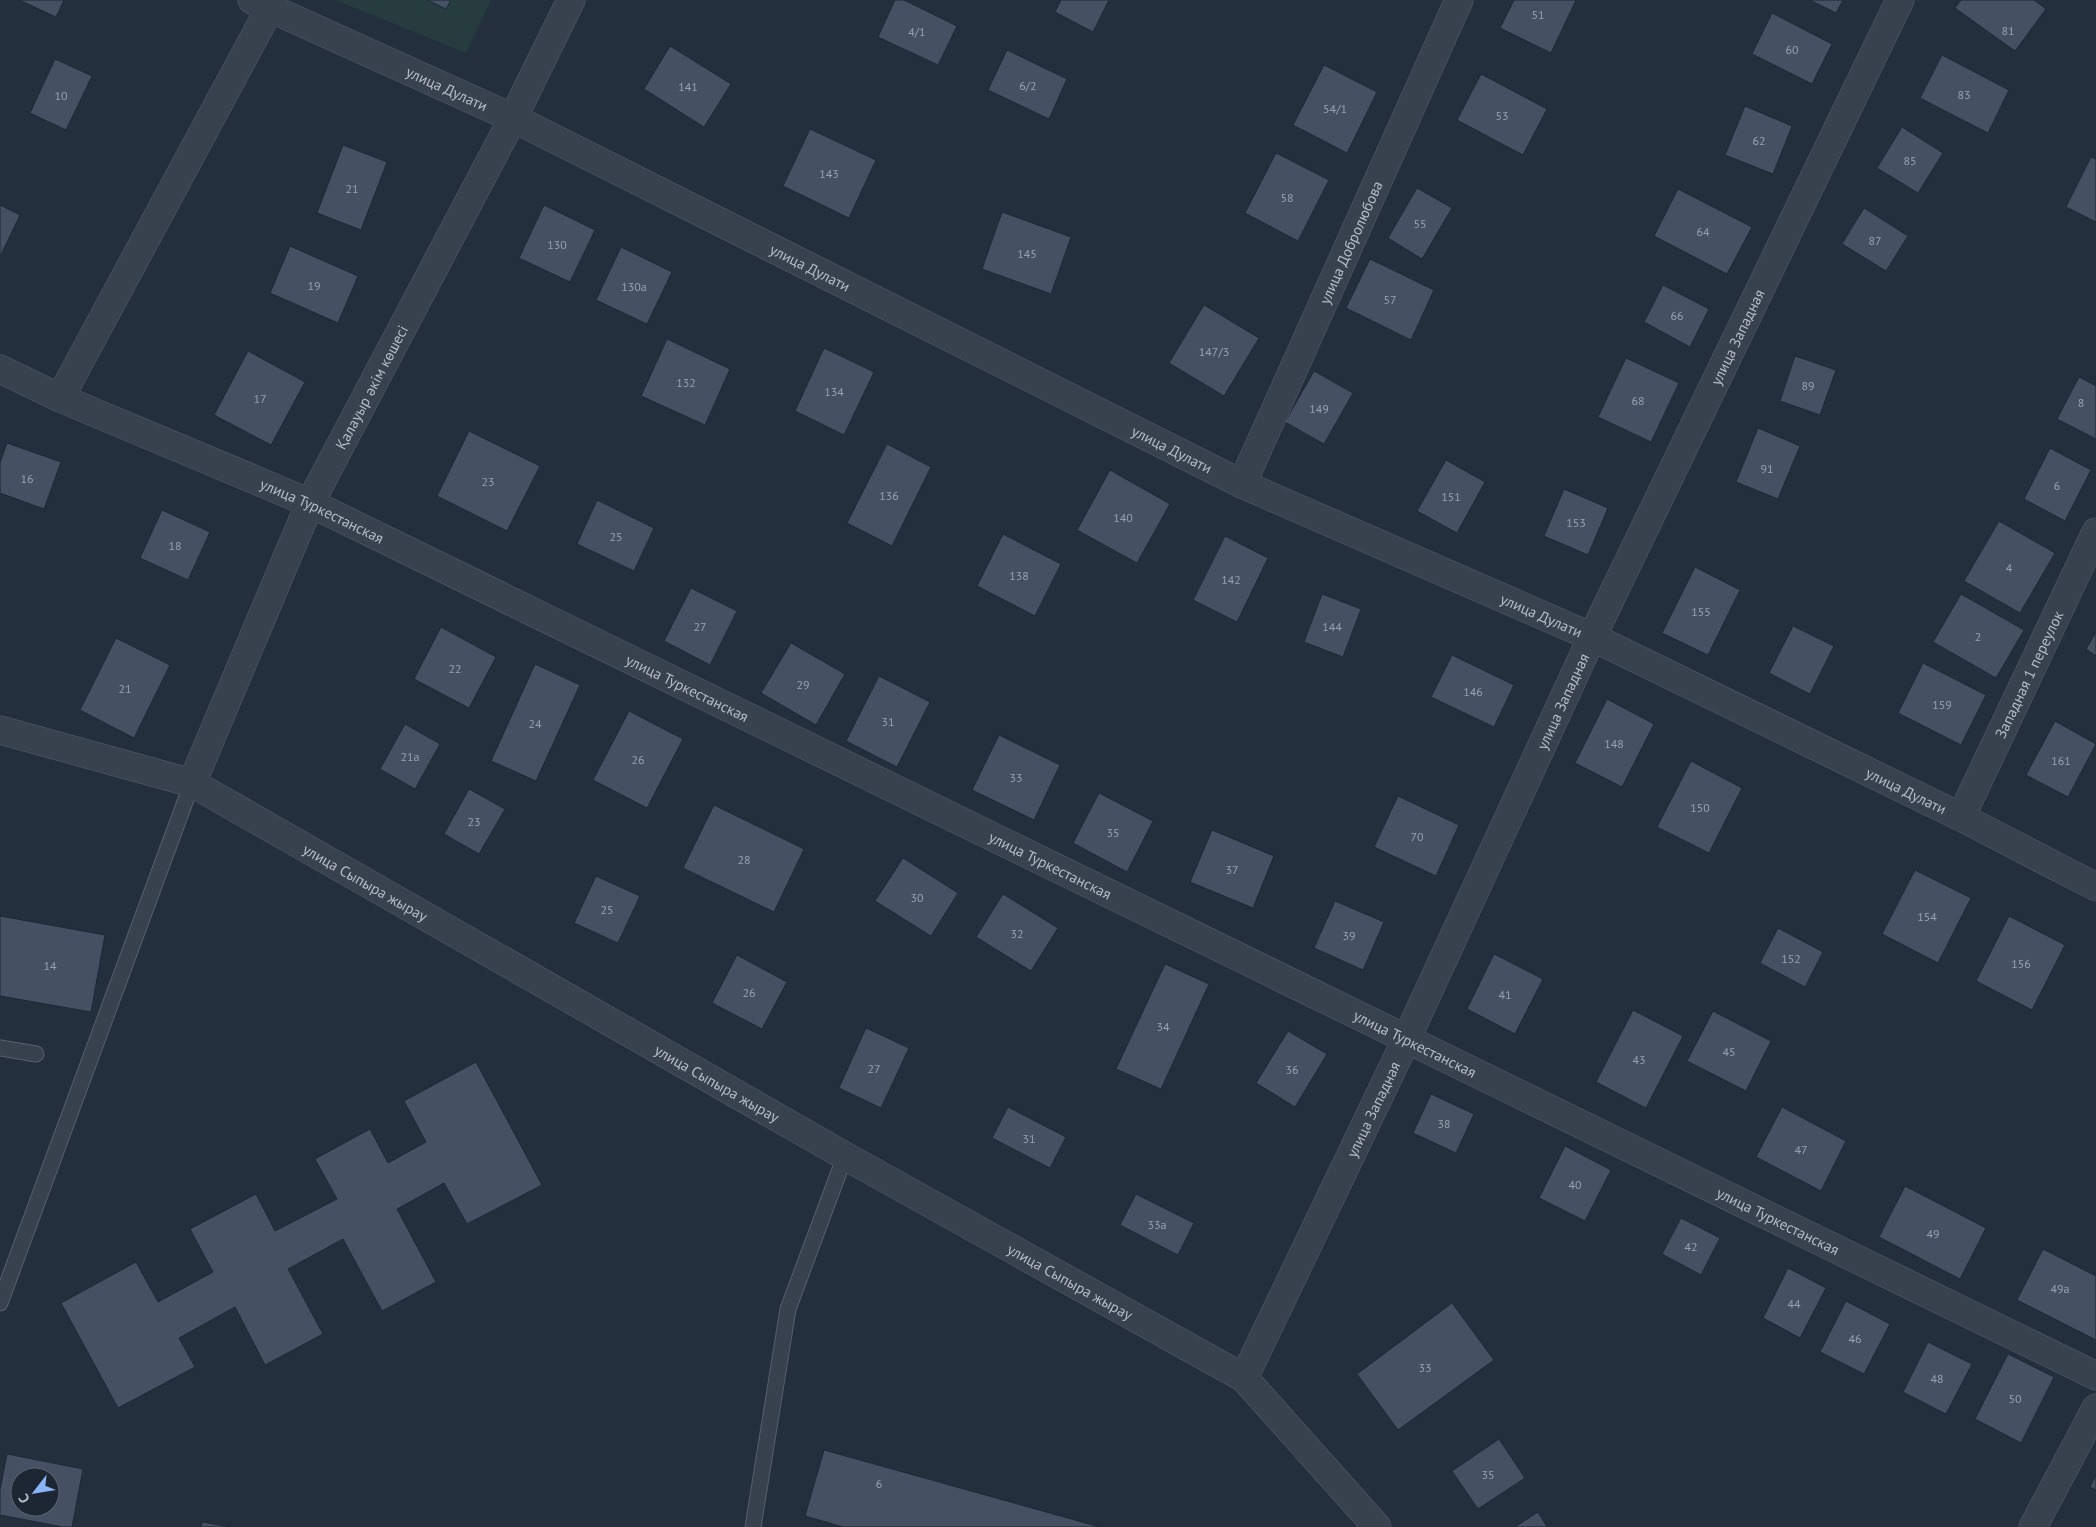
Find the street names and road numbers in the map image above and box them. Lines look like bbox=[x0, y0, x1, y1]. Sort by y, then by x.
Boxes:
street label: улица Дулати bbox=[403, 61, 491, 115]
street label: улица Добролюбова bbox=[1315, 178, 1386, 307]
street label: улица Дулати bbox=[767, 239, 854, 295]
street label: улица Западная bbox=[1706, 286, 1768, 388]
street label: Қалауыр әкім көшесі bbox=[331, 322, 412, 452]
street label: улица Дулати bbox=[1129, 421, 1216, 477]
street label: улица Туркестанская bbox=[257, 474, 387, 547]
street label: улица Дулати bbox=[1498, 589, 1585, 641]
street label: Западная 1 переулок bbox=[1990, 607, 2067, 741]
street label: улица Туркестанская bbox=[623, 649, 752, 726]
street label: улица Западная bbox=[1532, 650, 1593, 752]
street label: улица Дулати bbox=[1863, 763, 1950, 818]
street label: улица Туркестанская bbox=[986, 827, 1115, 903]
street label: улица Сыпыра жырау bbox=[300, 839, 431, 925]
street label: улица Туркестанская bbox=[1351, 1005, 1480, 1081]
street label: улица Сыпыра жырау bbox=[651, 1040, 783, 1126]
street label: улица Западная bbox=[1342, 1058, 1404, 1160]
street label: улица Туркестанская bbox=[1714, 1183, 1843, 1259]
street label: улица Сыпыра жырау bbox=[1004, 1239, 1136, 1324]

